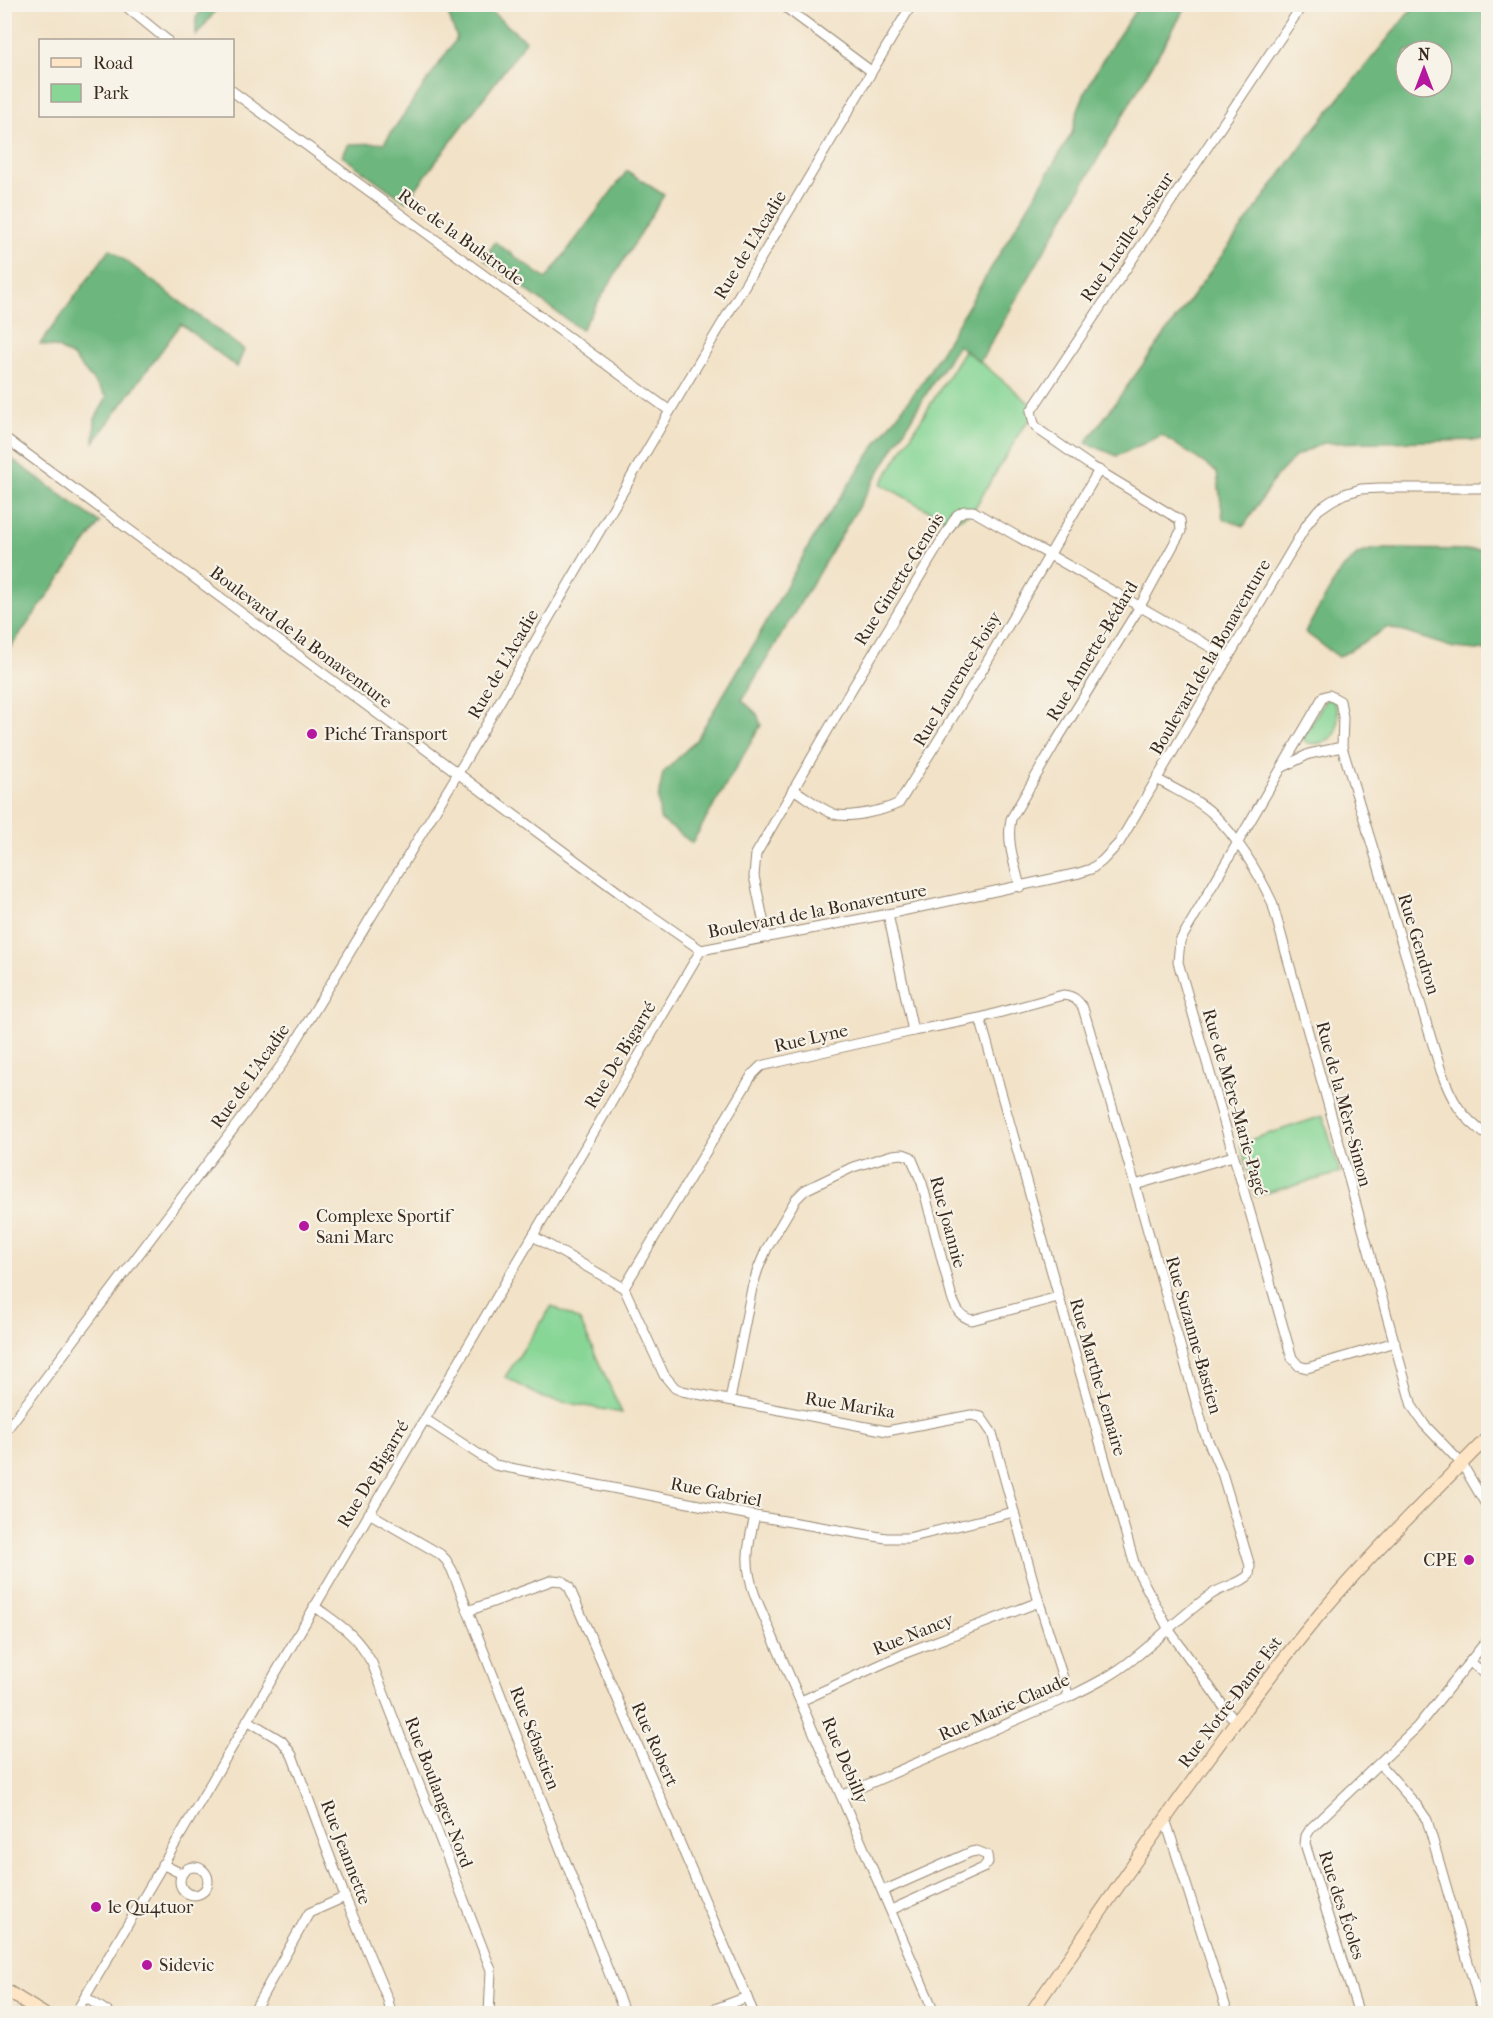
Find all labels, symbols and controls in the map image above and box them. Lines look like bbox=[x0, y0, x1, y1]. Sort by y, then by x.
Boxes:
legend bbox=[39, 39, 234, 117]
north arrow bbox=[1394, 39, 1454, 99]
text: N bbox=[1418, 45, 1431, 64]
text: Road bbox=[93, 53, 133, 74]
text: Park bbox=[93, 83, 130, 104]
street label: Rue Lucille-Lesieur bbox=[1076, 168, 1179, 306]
street label: Rue de la Bulstrode bbox=[394, 185, 528, 290]
street label: Rue de L'Acadie bbox=[710, 187, 791, 303]
street label: Rue Ginette-Genois bbox=[850, 509, 949, 649]
street label: Boulevard de la Bonaventure bbox=[1146, 556, 1275, 759]
street label: Boulevard de la Bonaventure bbox=[206, 562, 396, 713]
street label: Rue Annette-Bédard bbox=[1042, 577, 1143, 725]
street label: Rue de L'Acadie bbox=[464, 606, 543, 723]
street label: Rue Laurence-Foisy bbox=[909, 607, 1007, 750]
place label: Piché Transport bbox=[324, 724, 448, 745]
marker: Piché Transport bbox=[305, 727, 319, 741]
street label: Boulevard de la Bonaventure bbox=[706, 880, 928, 943]
street label: Rue Gendron bbox=[1393, 891, 1444, 998]
street label: Rue De Bigarré bbox=[580, 998, 661, 1113]
street label: Rue de Mère-Marie-Pagé bbox=[1198, 1006, 1271, 1198]
street label: Rue de la Mère-Simon bbox=[1311, 1019, 1376, 1190]
street label: Rue de L'Acadie bbox=[207, 1020, 294, 1133]
street label: Rue Lyne bbox=[772, 1020, 850, 1057]
street label: Rue Joannie bbox=[925, 1174, 970, 1271]
place label: Complexe Sportif Sani Marc bbox=[316, 1206, 455, 1248]
marker: Complexe Sportif Sani Marc bbox=[297, 1219, 311, 1233]
street label: Rue Suzanne-Bastien bbox=[1161, 1254, 1226, 1417]
street label: Rue Marthe-Lemaire bbox=[1065, 1296, 1130, 1459]
street label: Rue Marika bbox=[803, 1388, 897, 1423]
street label: Rue De Bigarré bbox=[333, 1417, 414, 1532]
street label: Rue Gabriel bbox=[668, 1473, 763, 1512]
place label: CPE bbox=[1423, 1550, 1457, 1571]
marker: CPE bbox=[1462, 1553, 1476, 1567]
street label: Rue Nancy bbox=[870, 1608, 958, 1660]
street label: Rue Notre-Dame Est bbox=[1174, 1632, 1287, 1772]
street label: Rue Marie-Claude bbox=[936, 1669, 1073, 1746]
street label: Rue Sébastien bbox=[505, 1683, 564, 1793]
street label: Rue Robert bbox=[627, 1699, 683, 1790]
street label: Rue Boulanger Nord bbox=[400, 1714, 477, 1871]
street label: Rue Debilly bbox=[817, 1714, 873, 1808]
street label: Rue Jeannette bbox=[316, 1797, 375, 1908]
street label: Rue des Écoles bbox=[1314, 1848, 1370, 1963]
place label: le Qu4tuor bbox=[107, 1897, 194, 1918]
marker: le Qu4tuor bbox=[89, 1900, 103, 1914]
place label: Sidevic bbox=[159, 1955, 214, 1976]
marker: Sidevic bbox=[140, 1958, 154, 1972]

